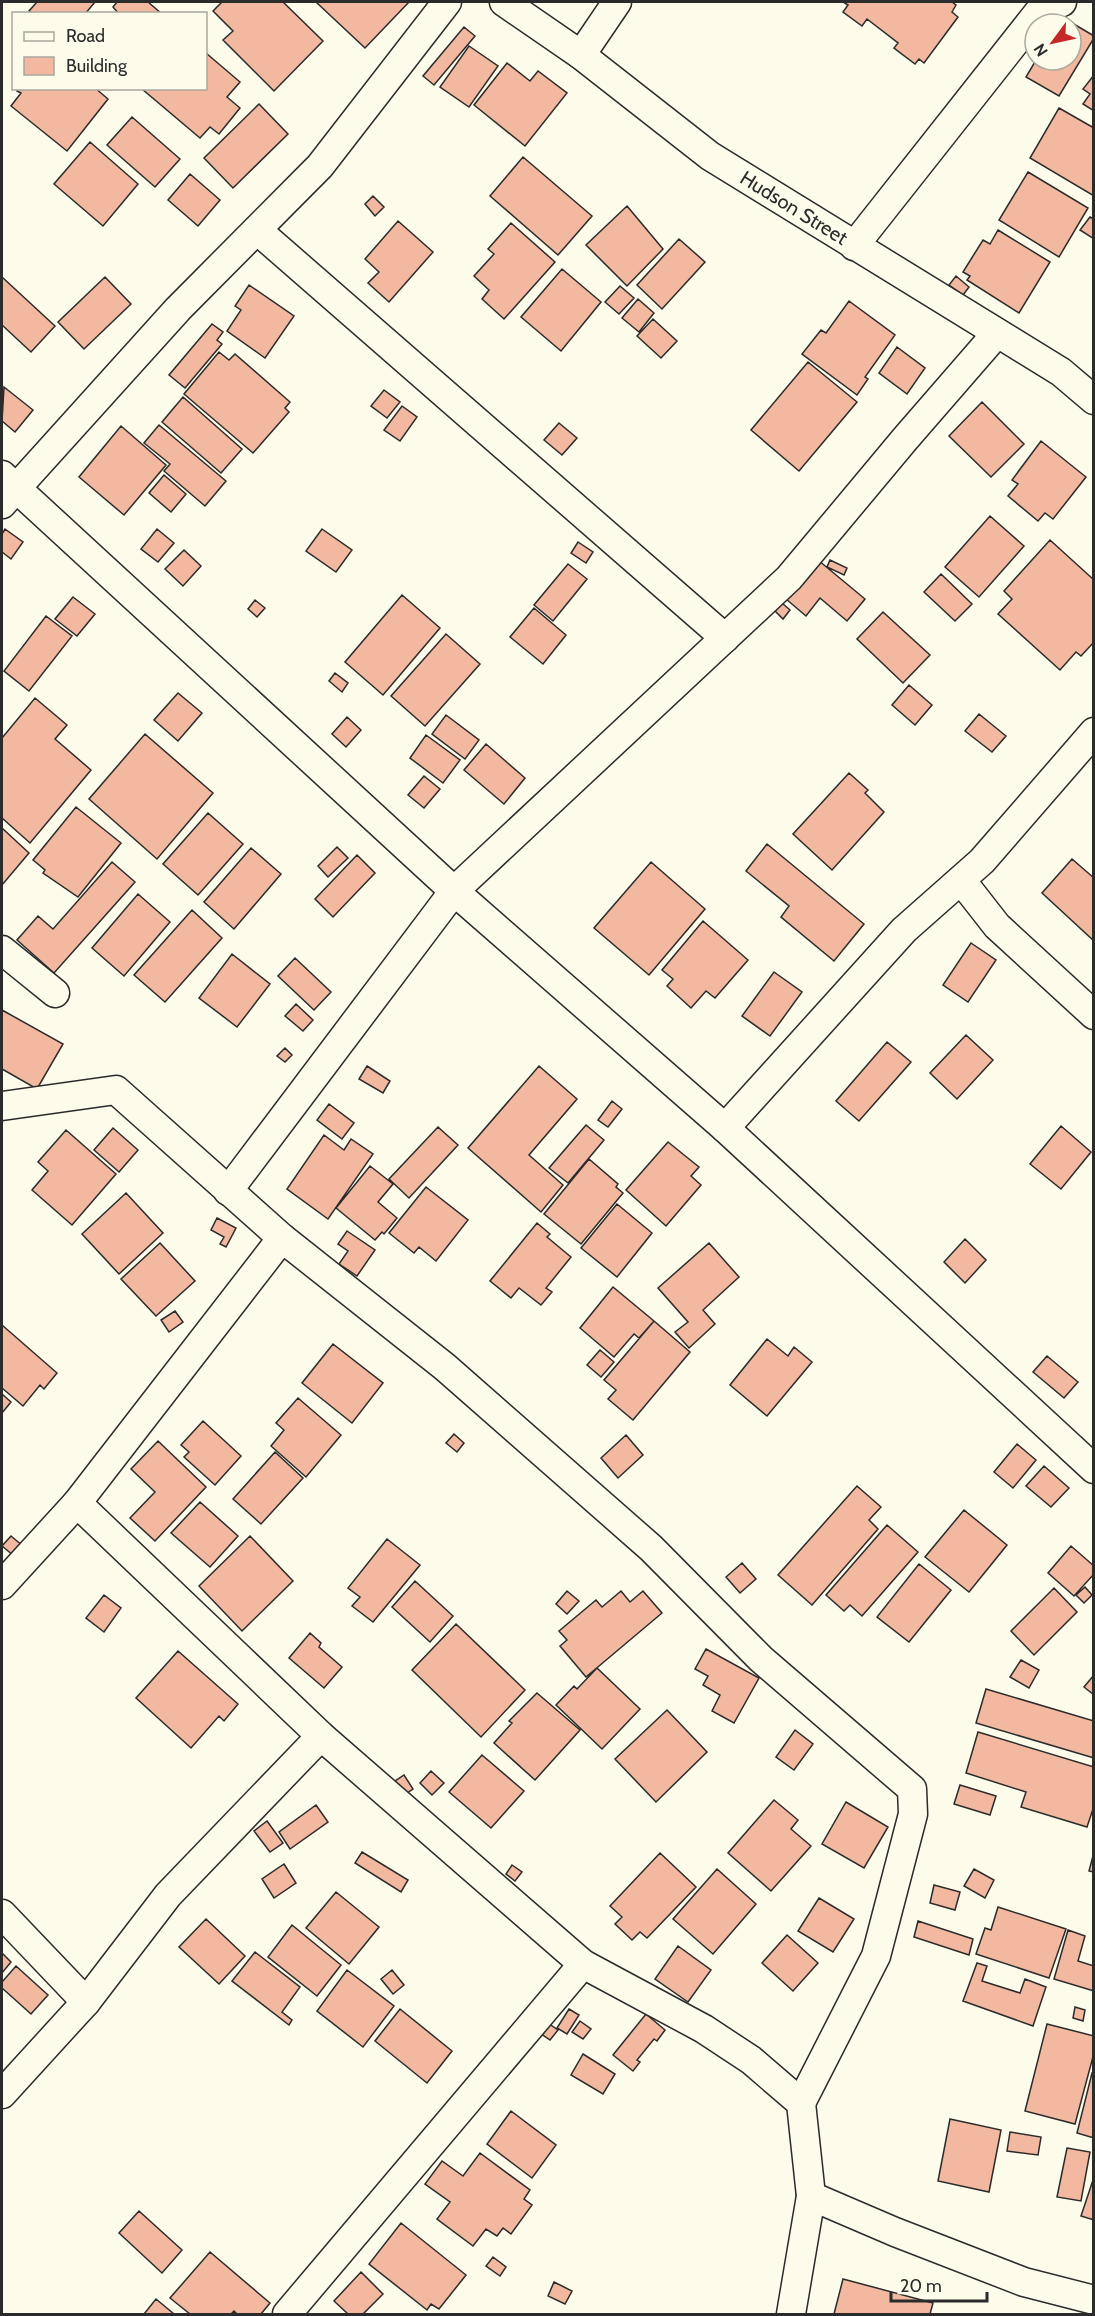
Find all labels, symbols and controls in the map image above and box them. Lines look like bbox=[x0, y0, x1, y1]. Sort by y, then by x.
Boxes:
legend bbox=[12, 12, 207, 90]
north arrow bbox=[1023, 12, 1083, 72]
text: Road bbox=[66, 25, 105, 47]
text: N bbox=[1030, 40, 1052, 60]
text: Building bbox=[66, 55, 128, 77]
street label: Hudson Street bbox=[736, 166, 852, 250]
scale bar bbox=[891, 2265, 987, 2303]
text: 20 m bbox=[900, 2275, 942, 2297]

